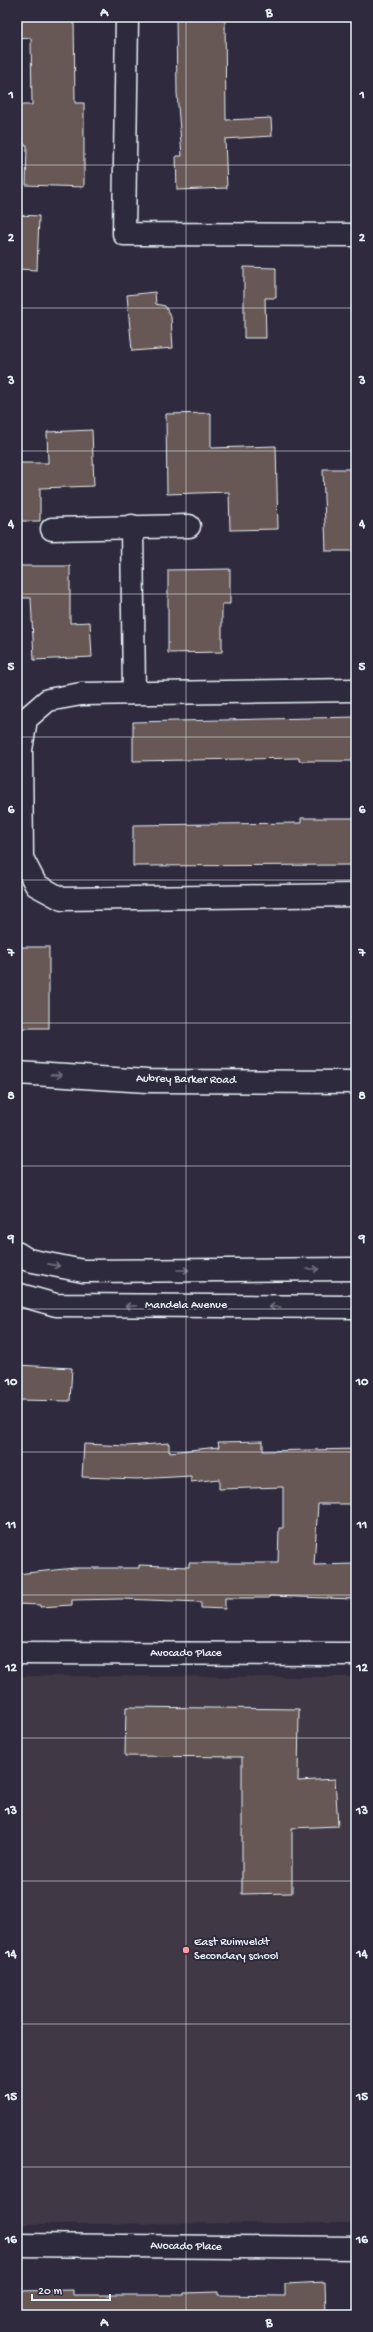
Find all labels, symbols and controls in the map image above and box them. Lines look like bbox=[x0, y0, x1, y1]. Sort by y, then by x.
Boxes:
text: A bbox=[99, 6, 109, 21]
text: B bbox=[265, 6, 274, 21]
text: 1 bbox=[7, 88, 14, 103]
text: 1 bbox=[358, 88, 365, 103]
text: 2 bbox=[8, 231, 15, 246]
text: 2 bbox=[359, 231, 366, 246]
text: 3 bbox=[7, 374, 15, 389]
text: 3 bbox=[358, 374, 366, 389]
text: 4 bbox=[7, 517, 15, 532]
text: 4 bbox=[358, 517, 366, 532]
text: 5 bbox=[8, 660, 15, 675]
text: 5 bbox=[359, 660, 366, 675]
text: 6 bbox=[8, 803, 15, 818]
text: 6 bbox=[359, 803, 366, 818]
text: 7 bbox=[7, 946, 16, 961]
text: 7 bbox=[358, 946, 367, 961]
one-way arrow bbox=[49, 1072, 62, 1079]
street label: Aubrey Barker Road bbox=[136, 1072, 237, 1088]
text: 8 bbox=[7, 1089, 15, 1104]
text: 8 bbox=[358, 1089, 366, 1104]
text: 9 bbox=[7, 1232, 15, 1247]
text: 9 bbox=[358, 1232, 366, 1247]
one-way arrow bbox=[47, 1261, 60, 1269]
one-way arrow bbox=[306, 1265, 319, 1273]
one-way arrow bbox=[176, 1266, 189, 1274]
street label: Mandela Avenue bbox=[145, 1299, 228, 1313]
one-way arrow bbox=[125, 1302, 138, 1310]
one-way arrow bbox=[269, 1303, 282, 1311]
text: 10 bbox=[4, 1375, 18, 1390]
text: 10 bbox=[355, 1375, 369, 1390]
text: 11 bbox=[5, 1518, 16, 1533]
text: 11 bbox=[356, 1518, 367, 1533]
street label: Avocado Place bbox=[150, 1647, 223, 1661]
text: 12 bbox=[4, 1661, 17, 1676]
text: 12 bbox=[355, 1661, 368, 1676]
text: 13 bbox=[4, 1804, 17, 1819]
text: 13 bbox=[355, 1804, 368, 1819]
place label: East Ruimveldt Secondary school bbox=[194, 1936, 279, 1964]
marker: East Ruimveldt Secondary school bbox=[181, 1945, 191, 1955]
text: 14 bbox=[4, 1947, 18, 1962]
text: 14 bbox=[355, 1947, 369, 1962]
text: 15 bbox=[4, 2090, 17, 2105]
text: 15 bbox=[355, 2090, 368, 2105]
text: 16 bbox=[4, 2233, 17, 2248]
text: 16 bbox=[355, 2233, 368, 2248]
street label: Avocado Place bbox=[150, 2239, 223, 2255]
scale bar bbox=[32, 2276, 110, 2302]
text: 20 m bbox=[38, 2285, 63, 2299]
text: A bbox=[99, 2316, 109, 2331]
text: B bbox=[265, 2316, 274, 2331]

